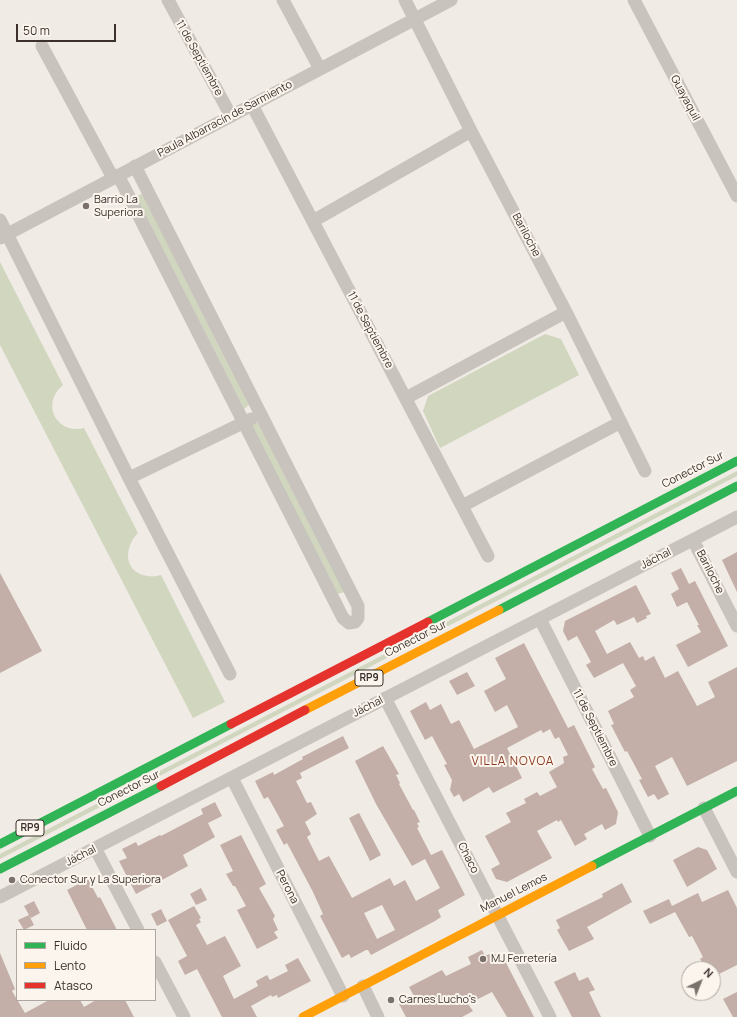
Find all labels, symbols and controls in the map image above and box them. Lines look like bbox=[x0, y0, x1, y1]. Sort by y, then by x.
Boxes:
scale bar bbox=[18, 16, 118, 42]
street label: 11 de Septiembre bbox=[173, 18, 225, 98]
text: 50 m bbox=[23, 22, 50, 39]
street label: Guayaquil bbox=[667, 73, 703, 123]
street label: Paula Albarracín de Sarmiento bbox=[155, 78, 295, 160]
place label: Barrio La Superiora bbox=[94, 193, 143, 219]
marker: Barrio La Superiora bbox=[81, 201, 91, 211]
street label: Bariloche bbox=[509, 211, 543, 259]
street label: 11 de Septiembre bbox=[344, 289, 396, 371]
street label: Conector Sur bbox=[660, 449, 726, 491]
street label: Jáchal bbox=[639, 546, 673, 572]
street label: Bariloche bbox=[693, 548, 727, 596]
street label: Conector Sur bbox=[383, 618, 449, 660]
road number: RP9 bbox=[355, 670, 383, 686]
street label: 11 de Septiembre bbox=[570, 687, 620, 769]
street label: Jáchal bbox=[351, 694, 385, 720]
district label: VILLA NOVOA bbox=[472, 755, 554, 769]
street label: Conector Sur bbox=[96, 768, 162, 810]
road number: RP9 bbox=[16, 820, 44, 836]
street label: Chaco bbox=[455, 840, 481, 876]
street label: Jáchal bbox=[64, 843, 98, 869]
street label: Perona bbox=[273, 868, 301, 906]
street label: Manuel Lemos bbox=[478, 871, 550, 915]
place label: Conector Sur y La Superiora bbox=[20, 873, 161, 887]
marker: Conector Sur y La Superiora bbox=[7, 875, 17, 885]
legend bbox=[16, 929, 156, 1001]
text: Fluido bbox=[54, 937, 87, 954]
place label: MJ Ferretería bbox=[491, 952, 557, 966]
marker: MJ Ferretería bbox=[478, 954, 488, 964]
text: Lento bbox=[54, 957, 86, 974]
north arrow bbox=[681, 961, 721, 1001]
text: N bbox=[701, 964, 717, 981]
text: Atasco bbox=[54, 977, 93, 994]
place label: Carnes Lucho's bbox=[399, 993, 476, 1007]
marker: Carnes Lucho's bbox=[386, 995, 396, 1005]

